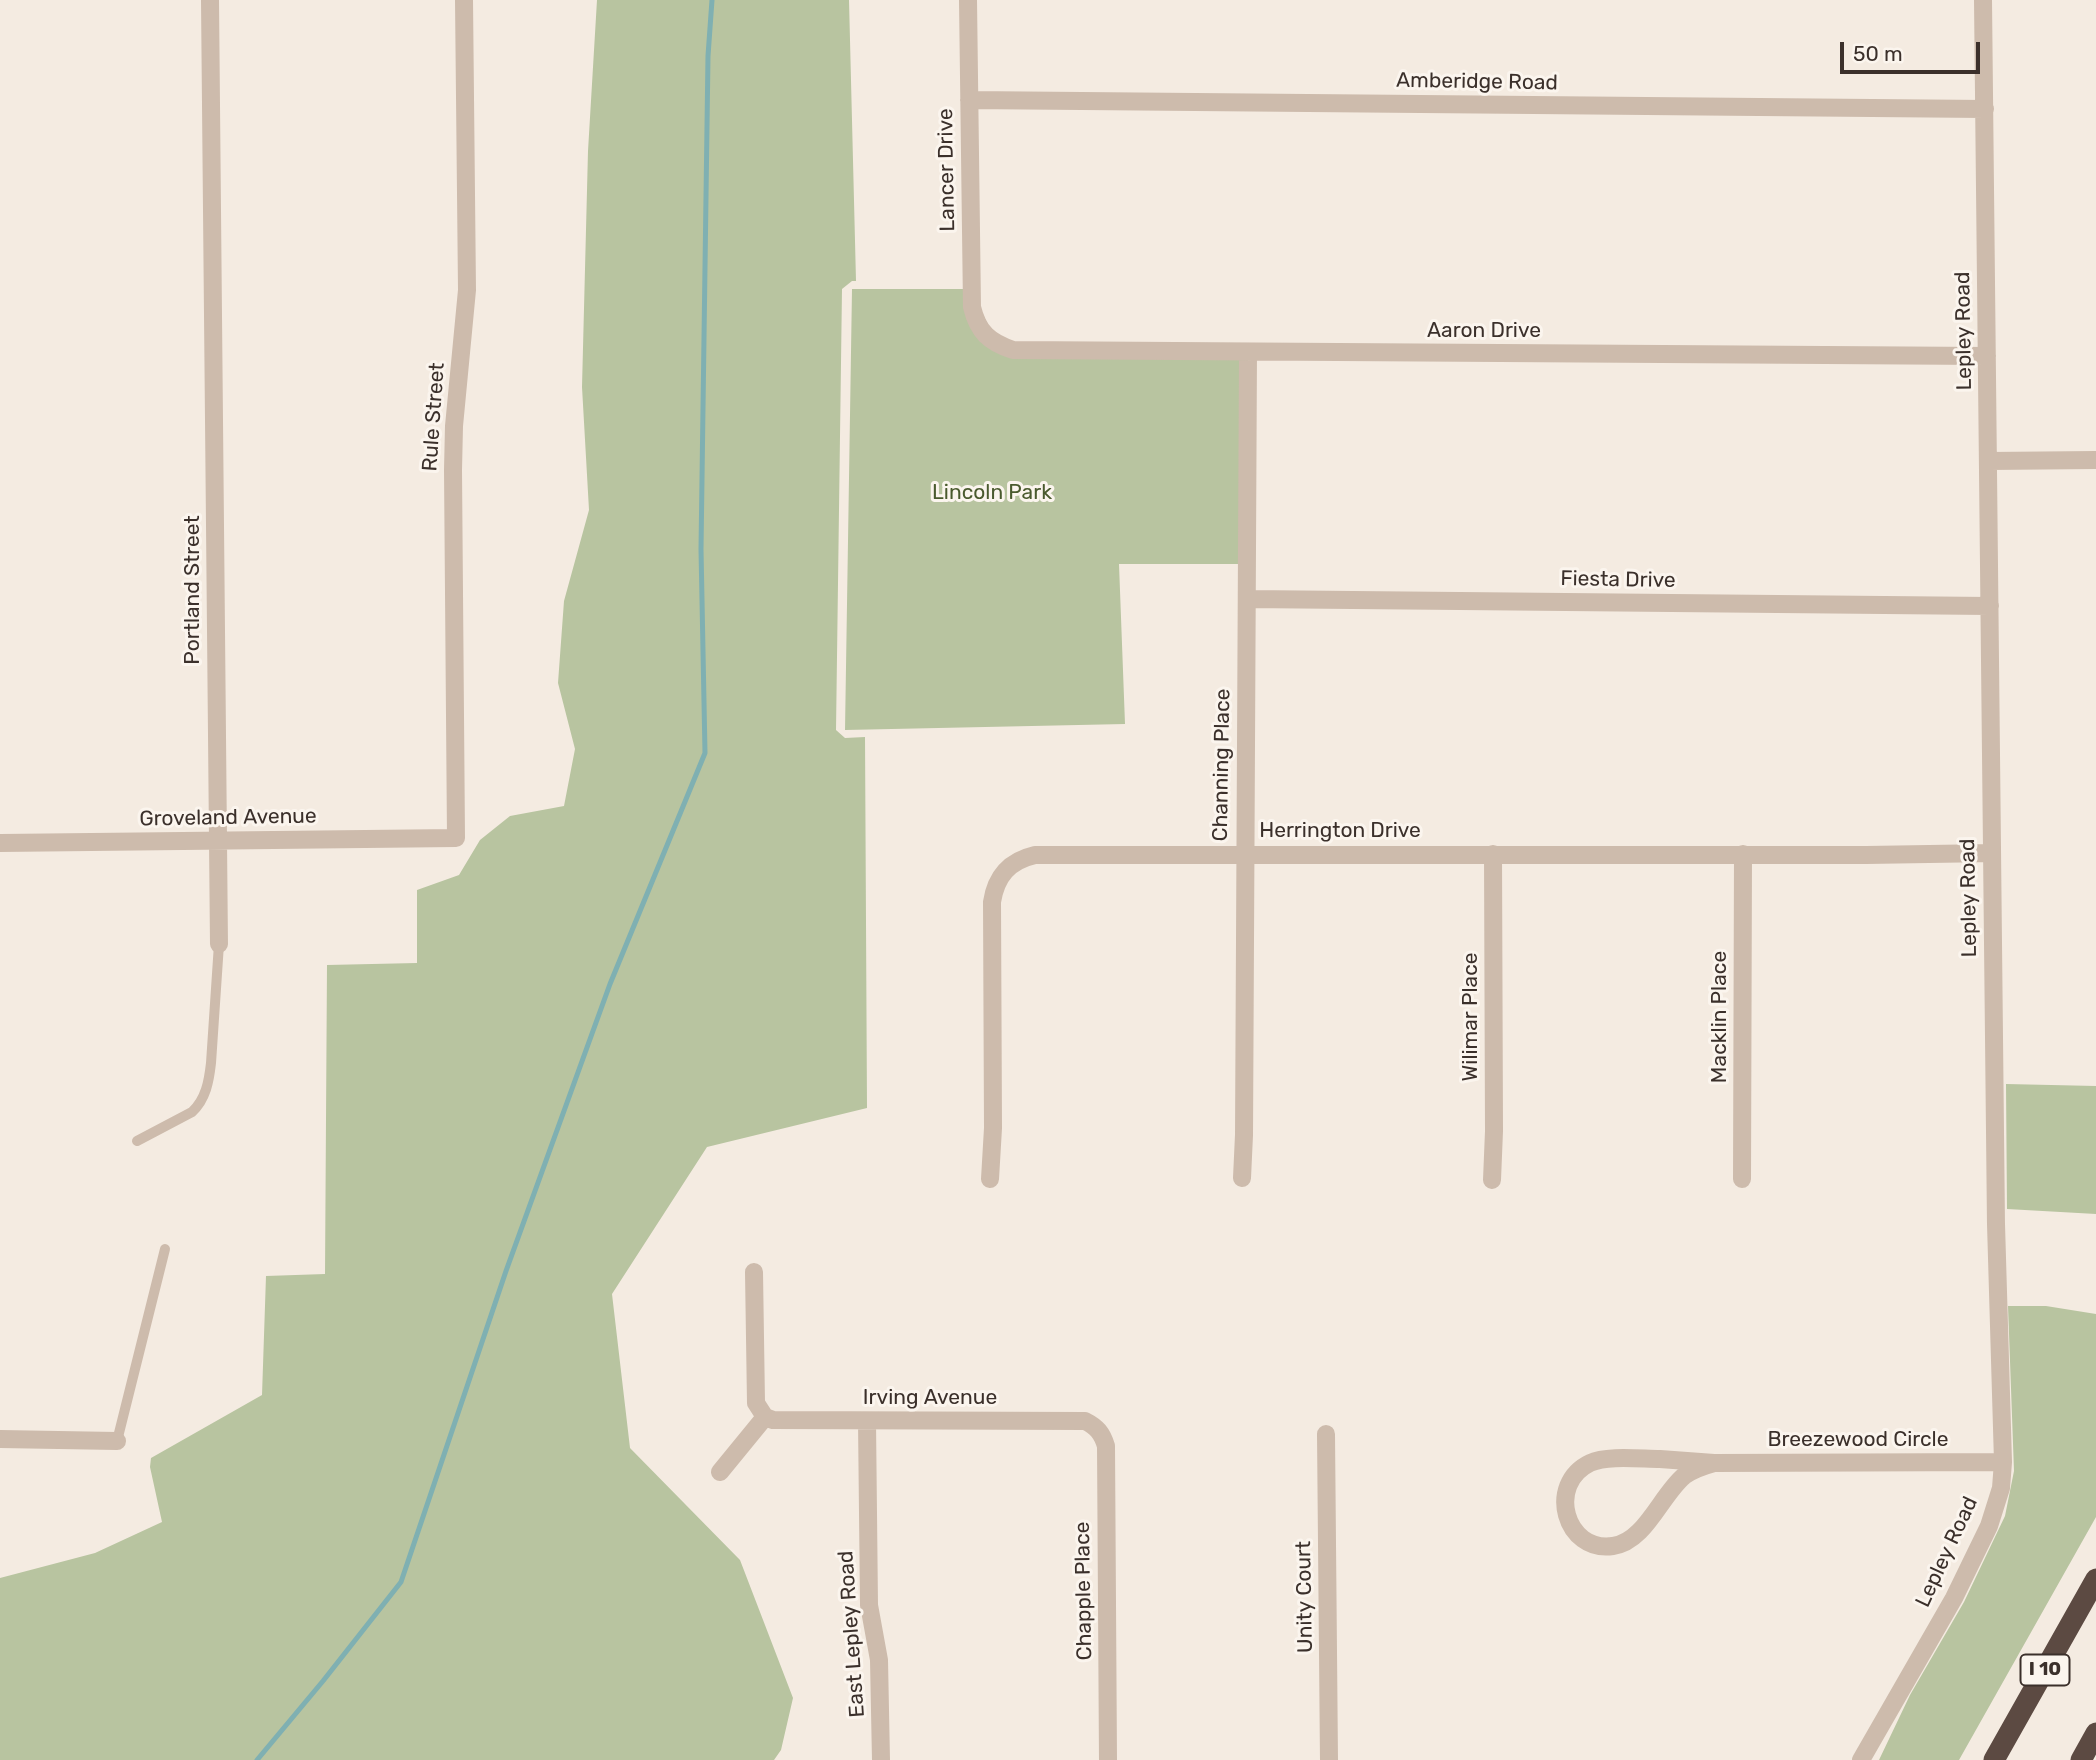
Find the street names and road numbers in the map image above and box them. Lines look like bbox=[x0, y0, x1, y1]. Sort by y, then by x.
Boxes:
street label: Amberidge Road bbox=[1396, 68, 1558, 96]
street label: Lancer Drive bbox=[933, 108, 961, 232]
street label: Lepley Road bbox=[1950, 271, 1978, 391]
street label: Aaron Drive bbox=[1427, 318, 1541, 344]
street label: Rule Street bbox=[418, 362, 450, 472]
street label: Portland Street bbox=[180, 515, 206, 665]
street label: Fiesta Drive bbox=[1560, 566, 1676, 594]
street label: Channing Place bbox=[1208, 688, 1236, 842]
street label: Groveland Avenue bbox=[139, 804, 317, 832]
street label: Herrington Drive bbox=[1259, 818, 1421, 844]
street label: Lepley Road bbox=[1955, 838, 1983, 958]
street label: Macklin Place bbox=[1707, 951, 1733, 1083]
street label: Wilimar Place bbox=[1458, 952, 1484, 1082]
street label: Irving Avenue bbox=[863, 1385, 997, 1411]
street label: Breezewood Circle bbox=[1768, 1427, 1948, 1453]
street label: Lepley Road bbox=[1910, 1493, 1984, 1611]
street label: Chapple Place bbox=[1070, 1521, 1098, 1661]
street label: Unity Court bbox=[1291, 1541, 1319, 1653]
street label: East Lepley Road bbox=[834, 1550, 870, 1718]
road number: I 10 bbox=[2021, 1654, 2070, 1686]

